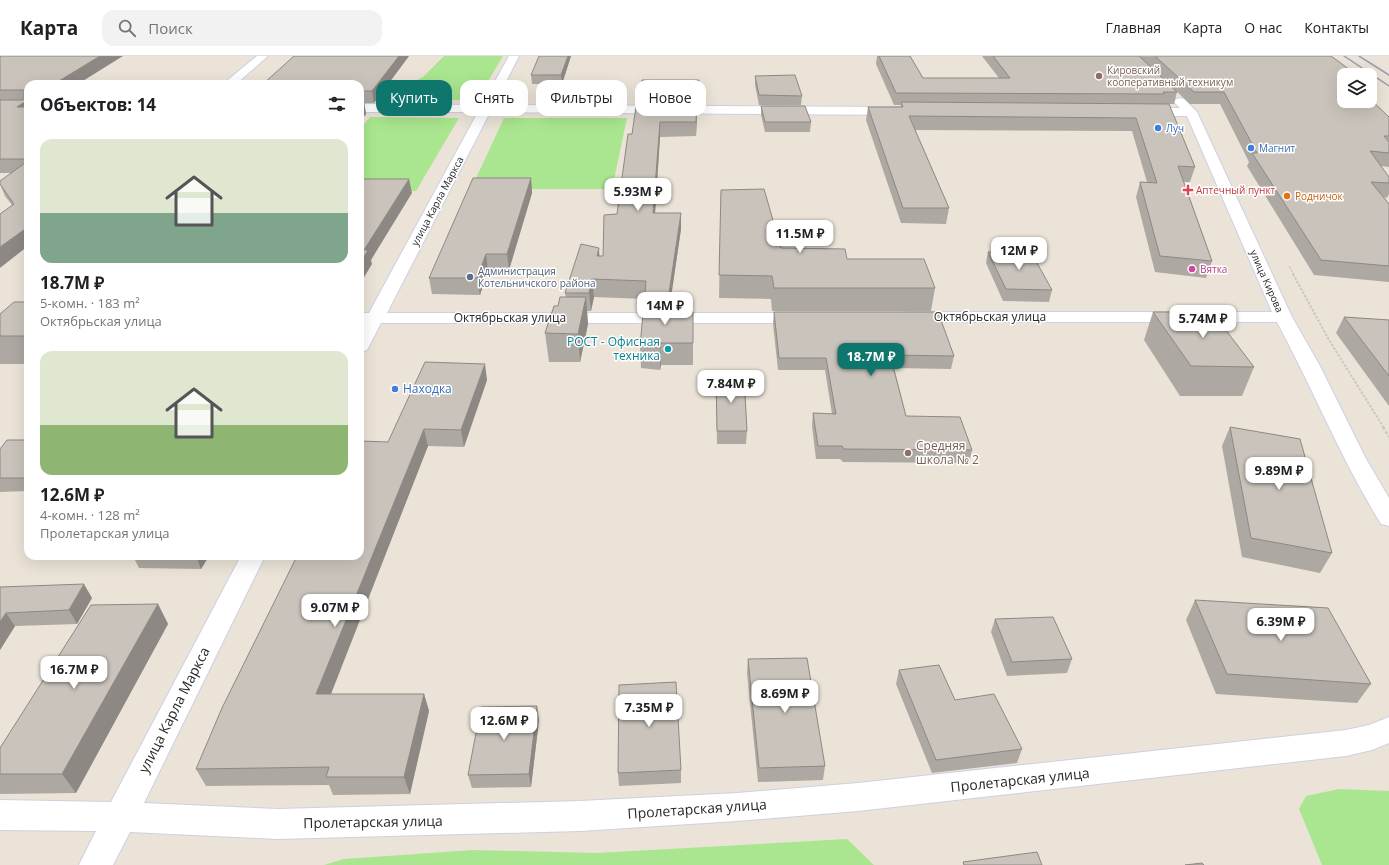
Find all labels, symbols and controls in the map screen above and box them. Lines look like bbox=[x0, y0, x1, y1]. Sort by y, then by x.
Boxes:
search box bbox=[102, 10, 382, 46]
text: Карта bbox=[20, 15, 78, 41]
icon: search bbox=[116, 17, 138, 39]
text: Поиск bbox=[148, 18, 193, 38]
text: Главная bbox=[1106, 18, 1161, 37]
text: Карта bbox=[1183, 18, 1222, 37]
text: О нас bbox=[1244, 18, 1282, 37]
text: Контакты bbox=[1304, 18, 1369, 37]
place label: Кировский кооперативный техникум bbox=[1107, 63, 1233, 89]
map controls bbox=[1337, 68, 1377, 108]
button: layers bbox=[1337, 68, 1377, 108]
marker: Кировский кооперативный техникум bbox=[1094, 71, 1104, 81]
chip: Купить bbox=[376, 80, 452, 116]
chip: Снять bbox=[460, 80, 528, 116]
chip: Фильтры bbox=[536, 80, 627, 116]
chip: Новое bbox=[635, 80, 706, 116]
text: Объектов: 14 bbox=[40, 93, 156, 116]
icon: filters bbox=[326, 93, 348, 115]
place label: Луч bbox=[1166, 121, 1184, 135]
marker: Луч bbox=[1153, 123, 1163, 133]
place label: Магнит bbox=[1259, 141, 1296, 155]
marker: Магнит bbox=[1246, 143, 1256, 153]
street label: улица Карла Маркса bbox=[407, 154, 467, 248]
icon: home bbox=[158, 165, 230, 237]
pin: 5.93M ₽ bbox=[601, 178, 675, 212]
text: 5.93M ₽ bbox=[613, 182, 663, 200]
place label: Аптечный пункт bbox=[1196, 183, 1276, 197]
marker: Аптечный пункт bbox=[1183, 185, 1193, 195]
place label: Родничок bbox=[1295, 189, 1344, 203]
marker: Родничок bbox=[1282, 191, 1292, 201]
pin: 11.5M ₽ bbox=[763, 220, 837, 254]
text: 11.5M ₽ bbox=[775, 224, 825, 242]
pin: 12M ₽ bbox=[991, 237, 1047, 271]
text: 12M ₽ bbox=[1000, 241, 1038, 259]
street label: улица Кирова bbox=[1247, 247, 1287, 315]
place label: Вятка bbox=[1200, 262, 1227, 276]
place label: Администрация Котельничского района bbox=[478, 264, 596, 290]
marker: Вятка bbox=[1187, 264, 1197, 274]
text: 18.7M ₽ bbox=[40, 271, 104, 294]
marker: Администрация Котельничского района bbox=[465, 272, 475, 282]
pin: 14M ₽ bbox=[637, 292, 693, 326]
text: 5-комн. · 183 m² bbox=[40, 294, 140, 312]
text: 14M ₽ bbox=[646, 296, 684, 314]
pin: 5.74M ₽ bbox=[1166, 305, 1240, 339]
street label: Октябрьская улица bbox=[934, 308, 1046, 325]
street label: Октябрьская улица bbox=[454, 309, 566, 326]
text: 5.74M ₽ bbox=[1178, 309, 1228, 327]
text: Октябрьская улица bbox=[40, 312, 162, 330]
place label: РОСТ - Офисная техника bbox=[567, 333, 660, 364]
pin: 18.7M ₽ bbox=[834, 343, 908, 377]
marker: РОСТ - Офисная техника bbox=[663, 344, 673, 354]
text: 18.7M ₽ bbox=[846, 347, 896, 365]
pin: 7.84M ₽ bbox=[694, 370, 768, 404]
text: 7.84M ₽ bbox=[706, 374, 756, 392]
icon: home bbox=[158, 377, 230, 449]
place label: Находка bbox=[403, 380, 452, 397]
marker: Находка bbox=[390, 384, 400, 394]
place label: Средняя школа № 2 bbox=[916, 437, 979, 468]
marker: Средняя школа № 2 bbox=[903, 448, 913, 458]
pin: 9.89M ₽ bbox=[1242, 457, 1316, 491]
text: 9.89M ₽ bbox=[1254, 461, 1304, 479]
text: 12.6M ₽ bbox=[40, 483, 104, 506]
text: 4-комн. · 128 m² bbox=[40, 506, 140, 524]
text: Пролетарская улица bbox=[40, 524, 170, 542]
pin: 9.07M ₽ bbox=[298, 594, 372, 628]
text: 9.07M ₽ bbox=[310, 598, 360, 616]
pin: 6.39M ₽ bbox=[1244, 608, 1318, 642]
text: 6.39M ₽ bbox=[1256, 612, 1306, 630]
street label: улица Карла Маркса bbox=[134, 644, 214, 776]
pin: 16.7M ₽ bbox=[37, 656, 111, 690]
text: 16.7M ₽ bbox=[49, 660, 99, 678]
pin: 8.69M ₽ bbox=[748, 680, 822, 714]
text: 8.69M ₽ bbox=[760, 684, 810, 702]
pin: 7.35M ₽ bbox=[612, 694, 686, 728]
text: 7.35M ₽ bbox=[624, 698, 674, 716]
pin: 12.6M ₽ bbox=[467, 707, 541, 741]
text: 12.6M ₽ bbox=[479, 711, 529, 729]
street label: Пролетарская улица bbox=[950, 763, 1090, 796]
street label: Пролетарская улица bbox=[627, 794, 767, 823]
street label: Пролетарская улица bbox=[303, 811, 443, 832]

